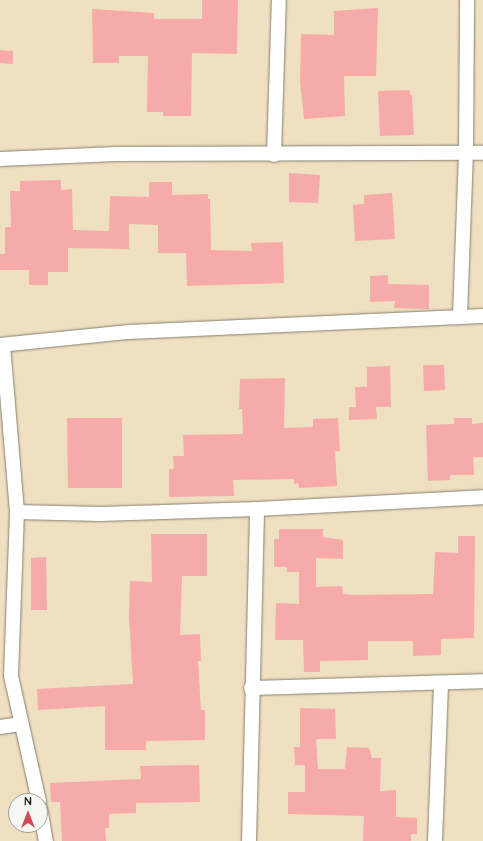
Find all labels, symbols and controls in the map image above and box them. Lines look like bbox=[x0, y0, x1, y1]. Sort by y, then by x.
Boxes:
north arrow bbox=[8, 793, 48, 833]
text: N bbox=[25, 794, 31, 809]

